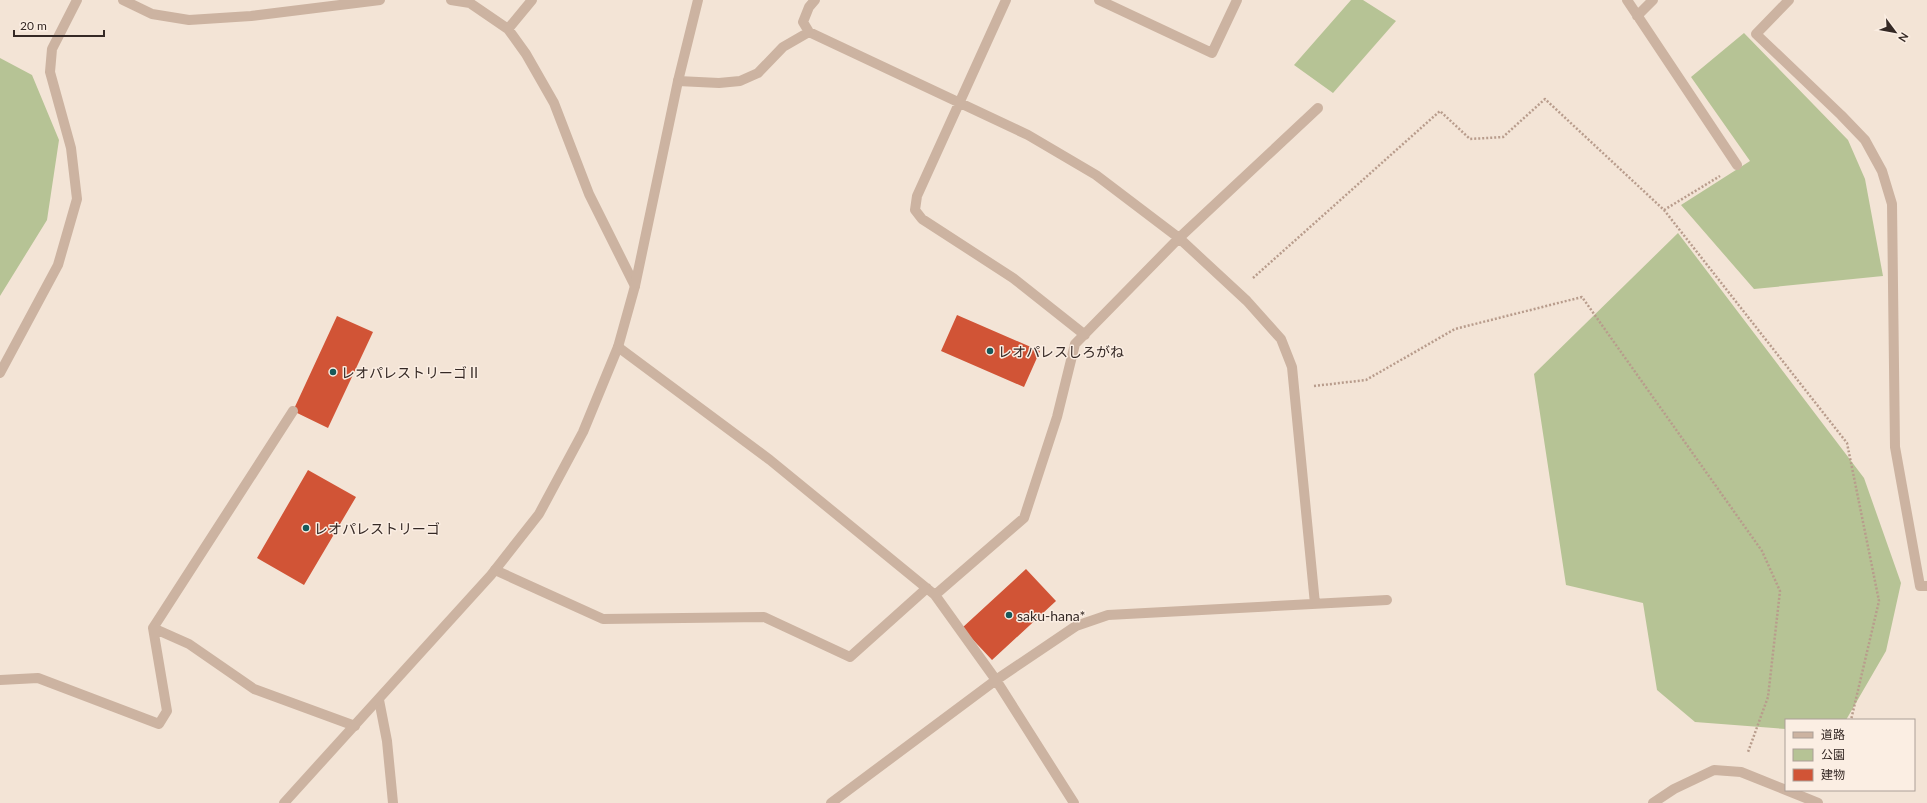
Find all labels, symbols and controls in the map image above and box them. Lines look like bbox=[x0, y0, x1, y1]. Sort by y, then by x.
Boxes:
scale bar bbox=[14, 12, 104, 38]
north arrow bbox=[1875, 12, 1915, 52]
text: 20 m bbox=[20, 18, 47, 33]
text: N bbox=[1896, 31, 1912, 45]
place label: レオパレスしろがね bbox=[998, 343, 1124, 360]
marker: レオパレスしろがね bbox=[985, 346, 995, 356]
place label: レオパレストリーゴⅡ bbox=[341, 364, 481, 381]
marker: レオパレストリーゴⅡ bbox=[328, 367, 338, 377]
place label: レオパレストリーゴ bbox=[314, 520, 440, 537]
marker: レオパレストリーゴ bbox=[301, 523, 311, 533]
place label: saku-hana* bbox=[1017, 607, 1085, 624]
marker: saku-hana* bbox=[1004, 610, 1014, 620]
legend bbox=[1785, 719, 1915, 791]
text: 道路 bbox=[1821, 727, 1845, 742]
text: 公園 bbox=[1821, 747, 1845, 762]
text: 建物 bbox=[1821, 767, 1845, 782]

